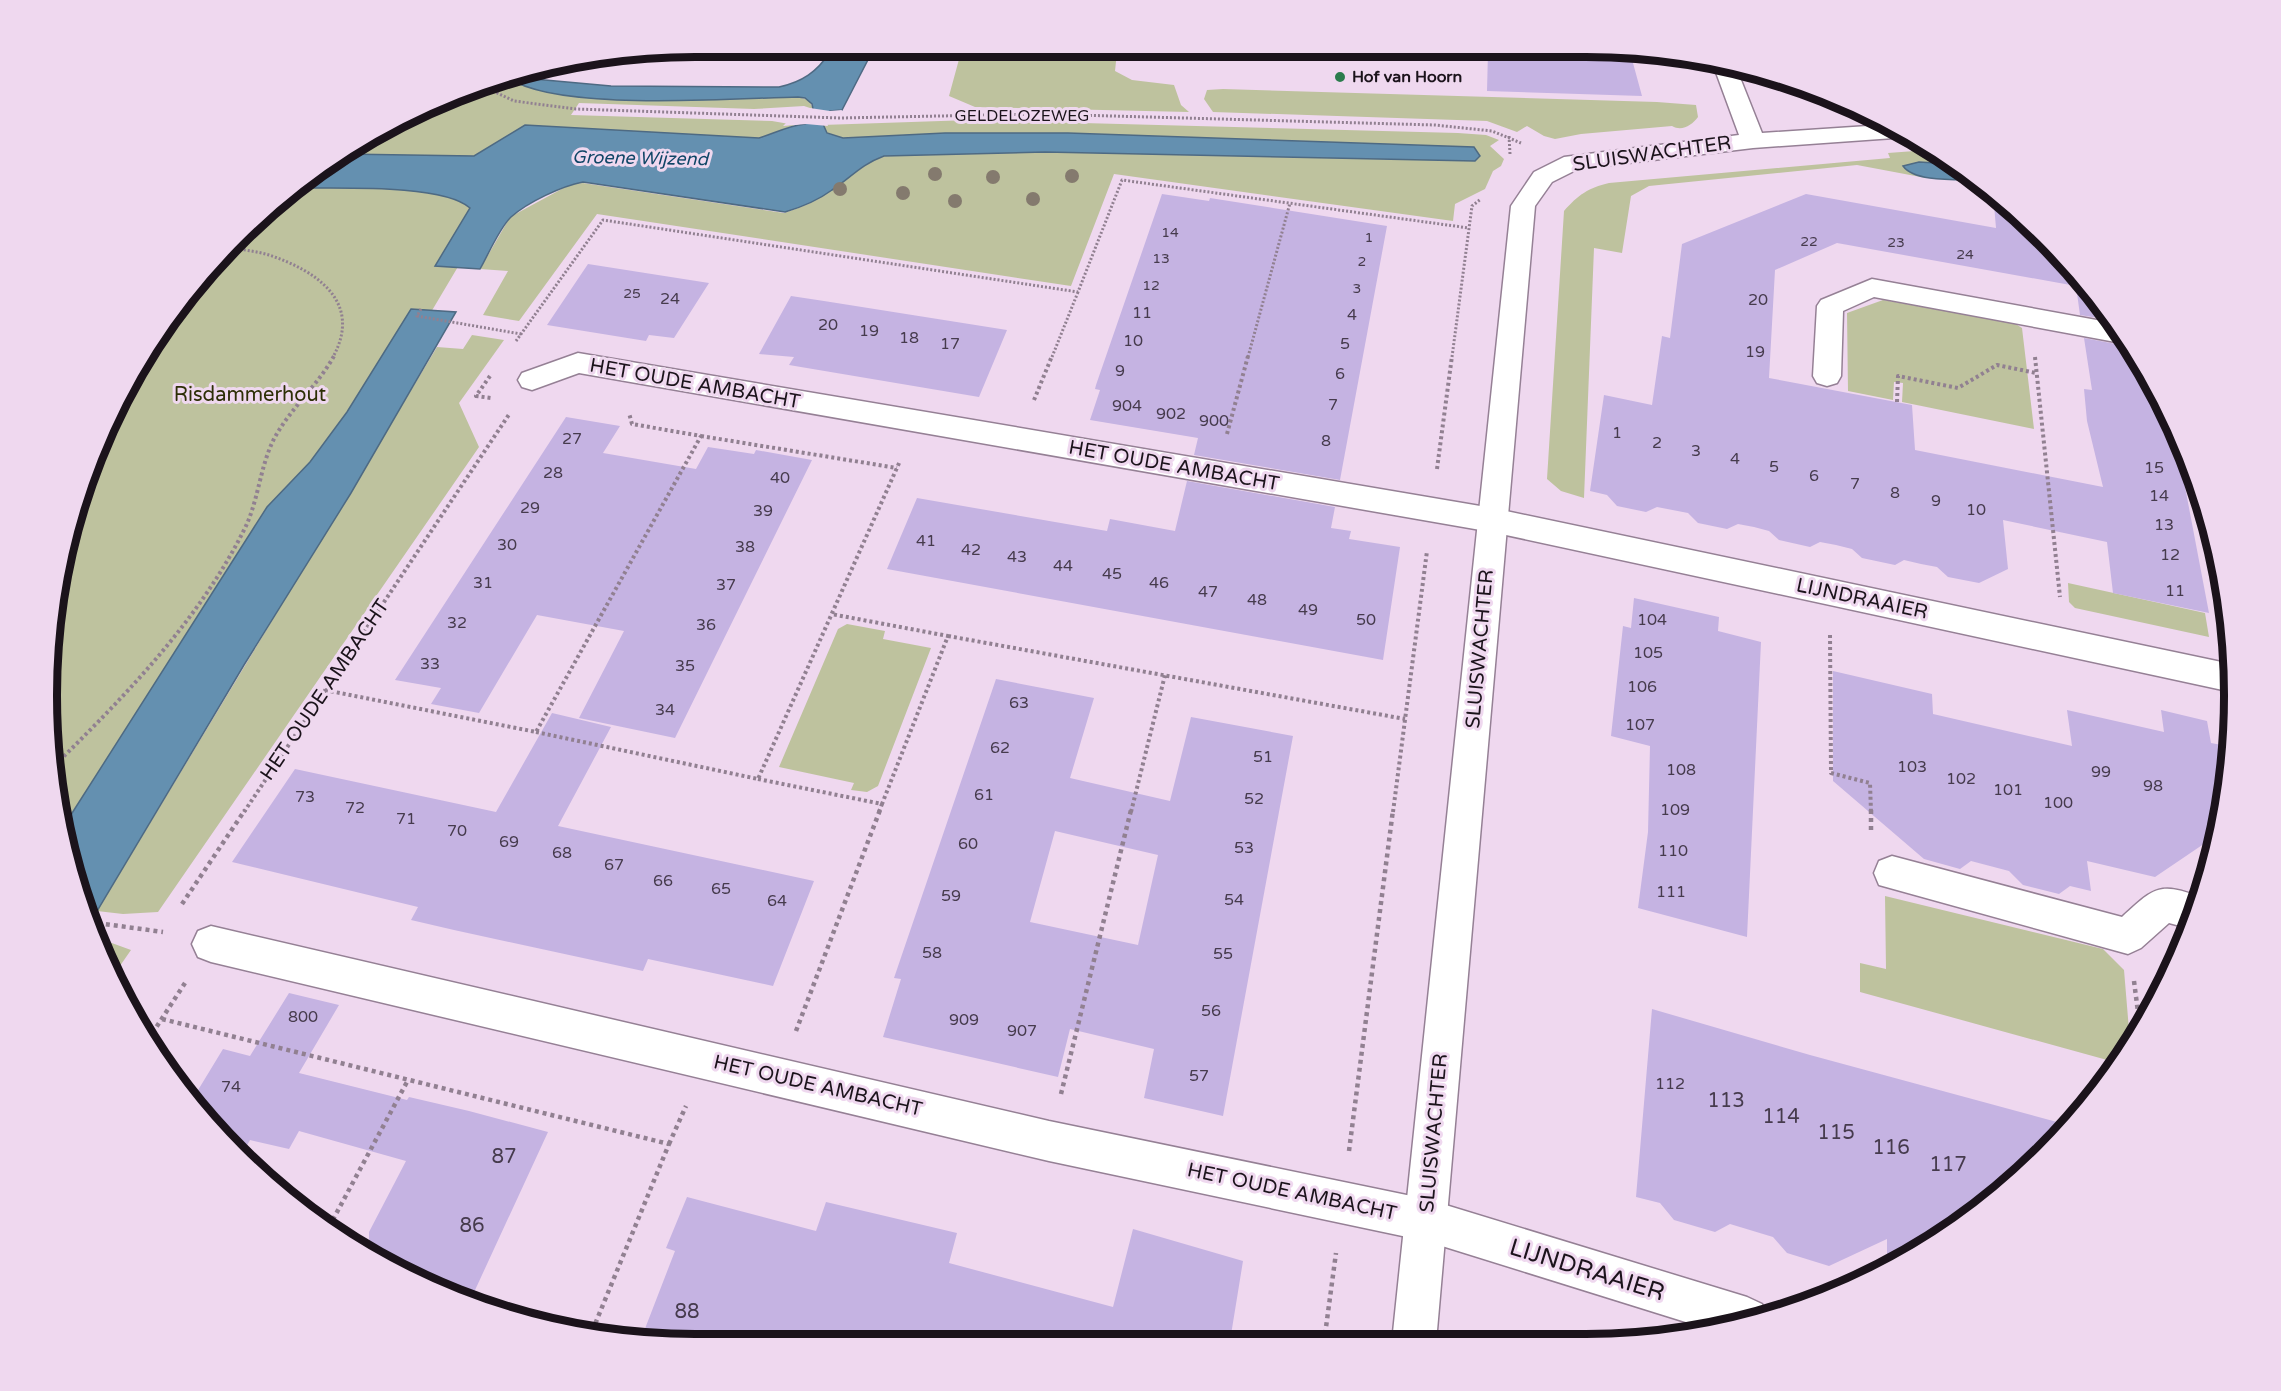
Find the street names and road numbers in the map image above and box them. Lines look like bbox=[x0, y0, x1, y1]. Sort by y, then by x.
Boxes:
street label: GELDELOZEWEG bbox=[955, 106, 1089, 126]
street label: SLUISWACHTER bbox=[1571, 131, 1733, 177]
street label: HET OUDE AMBACHT bbox=[588, 354, 802, 414]
street label: HET OUDE AMBACHT bbox=[1067, 436, 1281, 496]
street label: SLUISWACHTER bbox=[1461, 568, 1499, 730]
street label: LIJNDRAAIER bbox=[1794, 573, 1930, 625]
street label: HET OUDE AMBACHT bbox=[255, 595, 395, 785]
street label: HET OUDE AMBACHT bbox=[711, 1050, 925, 1122]
street label: SLUISWACHTER bbox=[1415, 1052, 1453, 1214]
street label: HET OUDE AMBACHT bbox=[1185, 1158, 1399, 1226]
street label: LIJNDRAAIER bbox=[1506, 1233, 1668, 1307]

